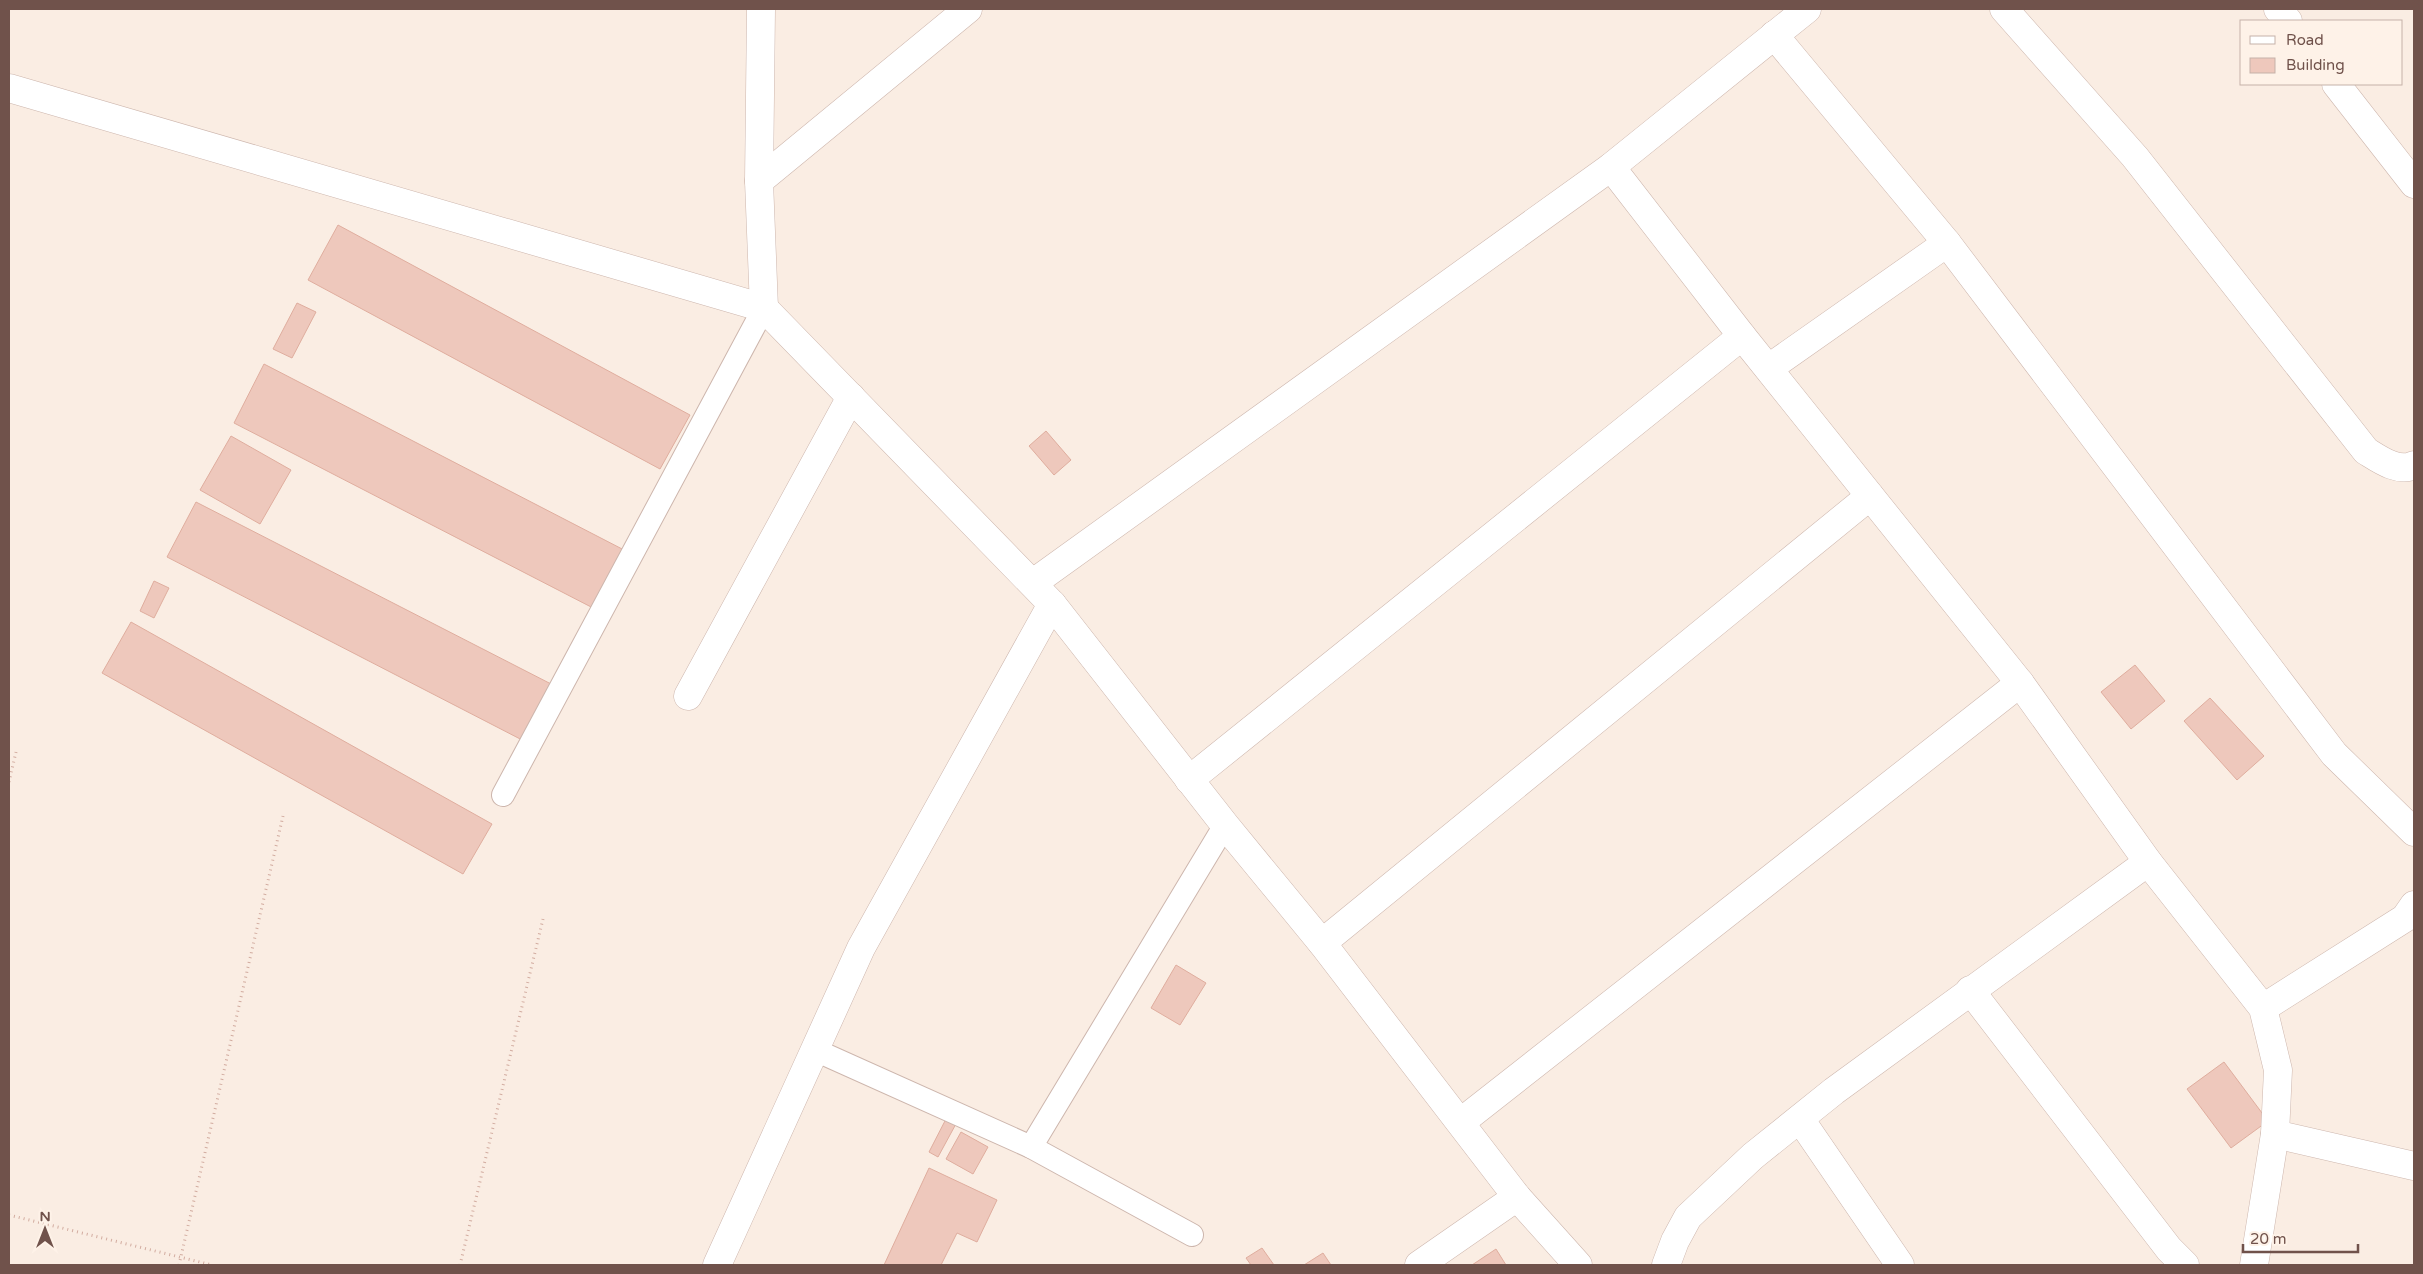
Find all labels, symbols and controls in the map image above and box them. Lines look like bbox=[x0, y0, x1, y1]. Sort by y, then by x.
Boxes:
legend bbox=[2240, 20, 2403, 85]
text: Road bbox=[2286, 31, 2324, 49]
text: Building bbox=[2286, 56, 2345, 74]
north arrow bbox=[20, 1204, 70, 1254]
text: N bbox=[39, 1208, 51, 1225]
scale bar bbox=[2243, 1222, 2358, 1254]
text: 20 m bbox=[2250, 1230, 2287, 1248]

